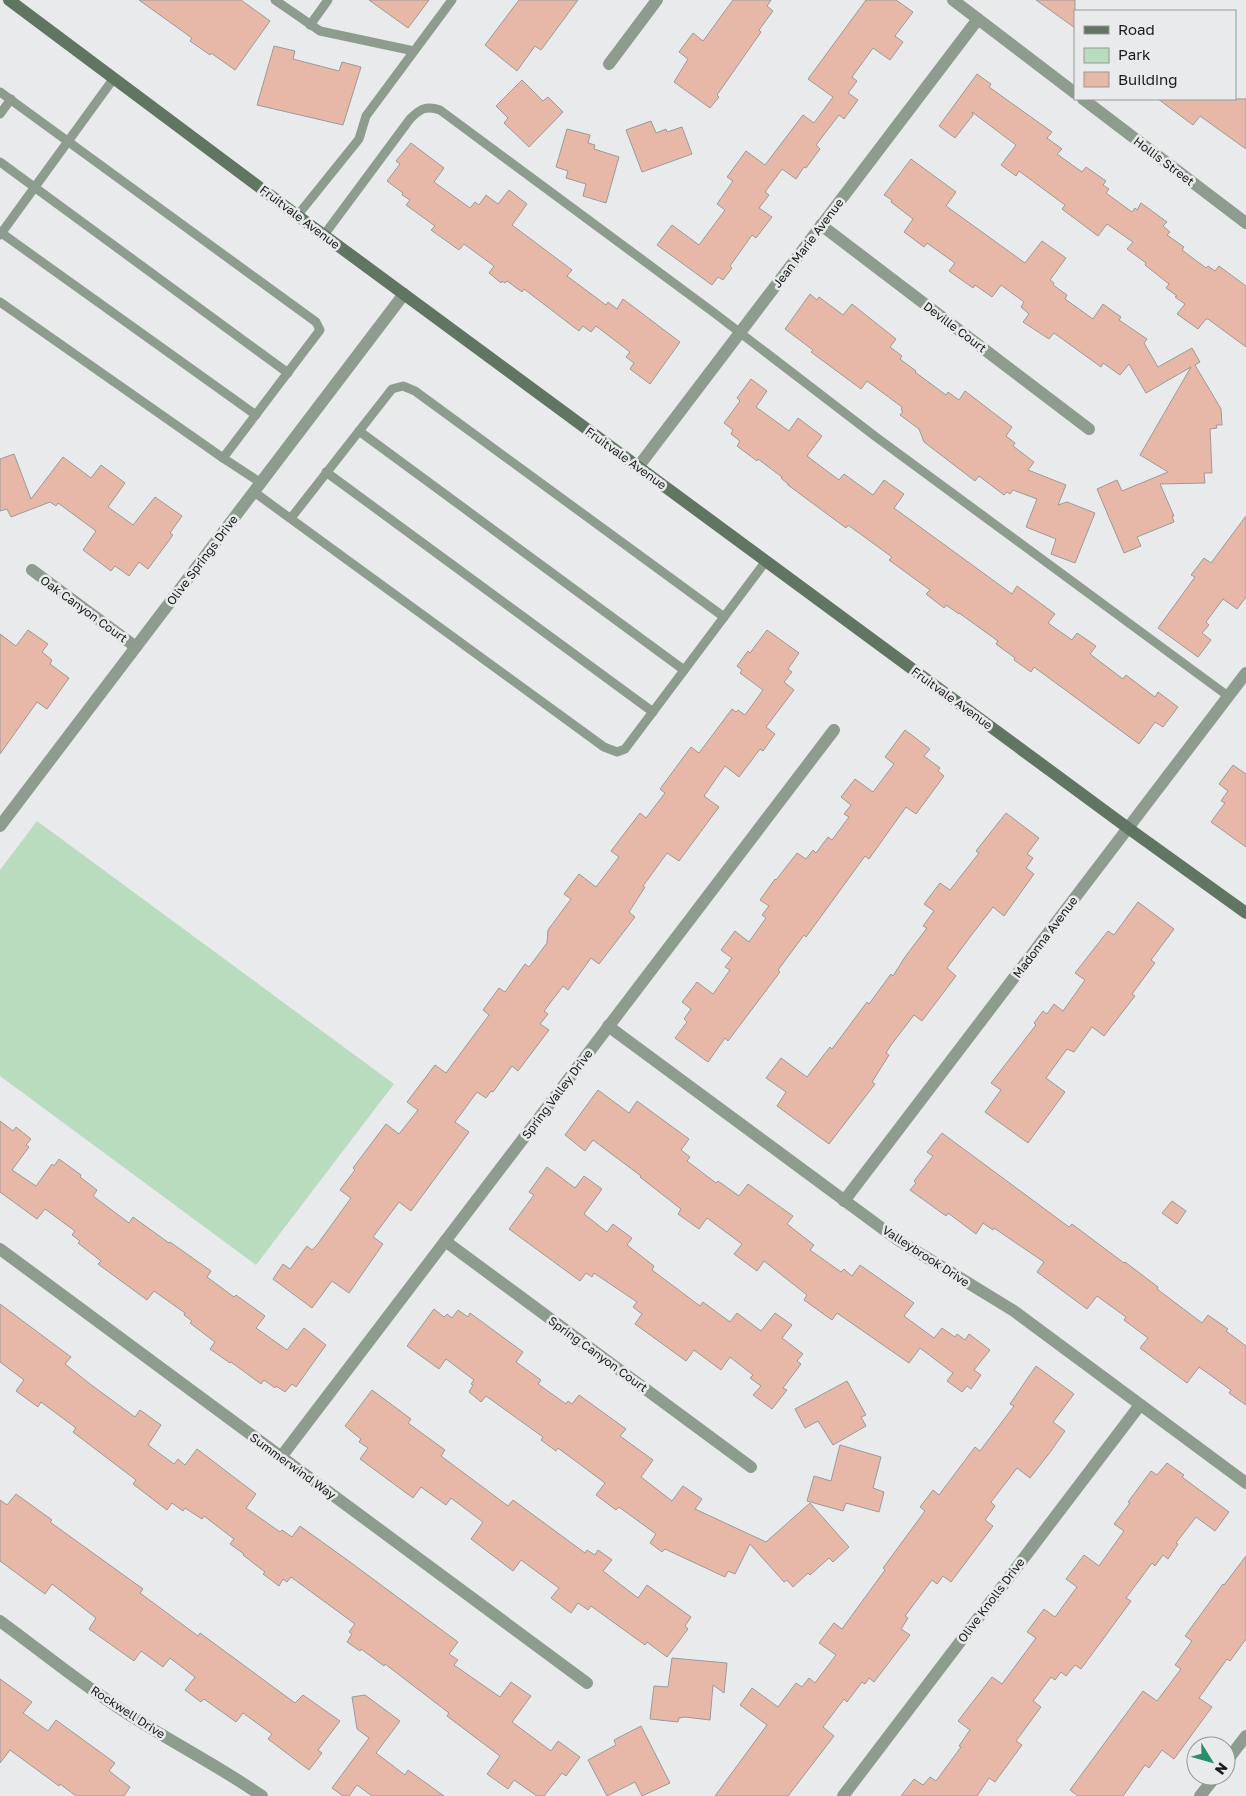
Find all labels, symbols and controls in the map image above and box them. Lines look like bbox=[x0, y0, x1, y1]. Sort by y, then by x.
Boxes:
legend bbox=[1074, 10, 1236, 100]
text: Road bbox=[1118, 20, 1155, 38]
text: Park bbox=[1118, 45, 1151, 63]
text: Building bbox=[1118, 70, 1178, 88]
street label: Hollis Street bbox=[1131, 133, 1197, 189]
street label: Fruitvale Avenue bbox=[257, 182, 343, 252]
street label: Jean Marie Avenue bbox=[769, 195, 847, 291]
street label: Deville Court bbox=[921, 298, 990, 356]
street label: Fruitvale Avenue bbox=[583, 424, 669, 492]
street label: Olive Springs Drive bbox=[163, 512, 241, 608]
street label: Oak Canyon Court bbox=[38, 572, 131, 646]
street label: Fruitvale Avenue bbox=[909, 664, 995, 732]
street label: Madonna Avenue bbox=[1009, 893, 1081, 981]
street label: Spring Valley Drive bbox=[518, 1046, 596, 1142]
street label: Valleybrook Drive bbox=[880, 1222, 972, 1290]
street label: Spring Canyon Court bbox=[545, 1313, 651, 1395]
street label: Summerwind Way bbox=[247, 1430, 339, 1503]
street label: Olive Knolls Drive bbox=[954, 1555, 1028, 1645]
street label: Rockwell Drive bbox=[88, 1682, 168, 1742]
north arrow bbox=[1186, 1736, 1236, 1786]
text: N bbox=[1212, 1760, 1232, 1778]

